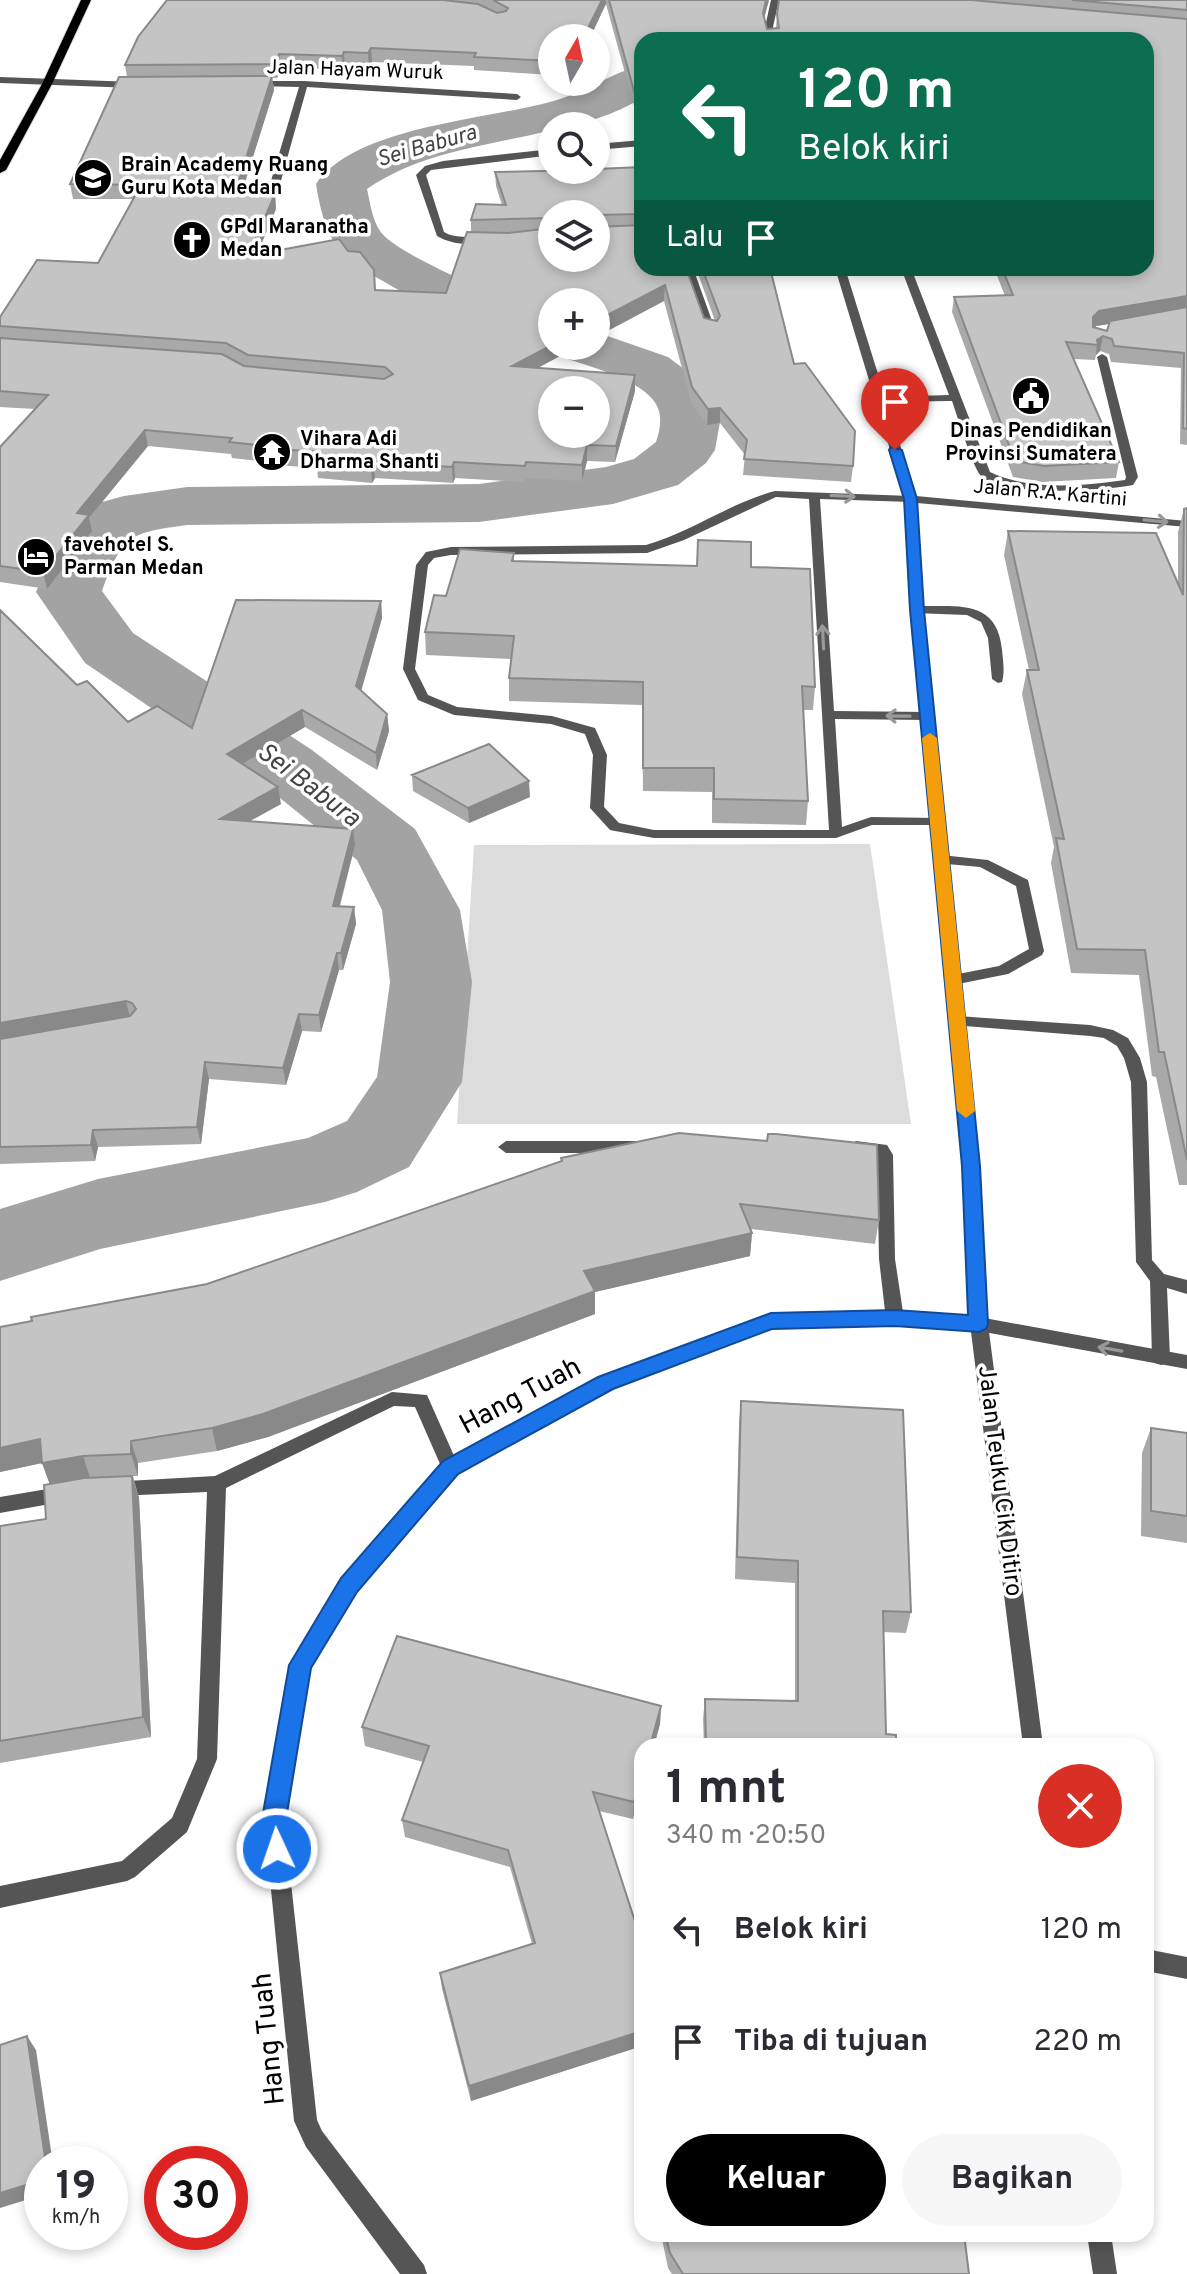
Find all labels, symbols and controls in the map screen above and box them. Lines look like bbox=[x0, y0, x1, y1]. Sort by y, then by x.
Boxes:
north arrow bbox=[538, 24, 610, 96]
map controls bbox=[538, 24, 610, 448]
street label: Jalan Hayam Wuruk bbox=[266, 55, 444, 87]
text: 120 m bbox=[798, 58, 955, 128]
icon: left bbox=[666, 64, 770, 168]
button: search bbox=[538, 112, 610, 184]
water label: Sei Babura bbox=[374, 120, 481, 174]
text: Belok kiri bbox=[798, 127, 950, 173]
place label: Brain Academy Ruang Guru Kota Medan bbox=[121, 153, 328, 202]
school or university icon: Brain Academy Ruang Guru Kota Medan bbox=[72, 157, 114, 199]
button: layers bbox=[538, 200, 610, 272]
place label: GPdI Maranatha Medan bbox=[220, 215, 369, 264]
icon: arrive bbox=[739, 216, 783, 260]
church icon: GPdI Maranatha Medan bbox=[171, 219, 213, 261]
text: Lalu bbox=[666, 220, 723, 257]
button: + bbox=[538, 288, 610, 360]
pin bbox=[861, 368, 929, 450]
public building icon: Dinas Pendidikan Provinsi Sumatera bbox=[1010, 375, 1052, 417]
button: − bbox=[538, 376, 610, 448]
icon: arrive bbox=[873, 380, 917, 424]
place label: Dinas Pendidikan Provinsi Sumatera bbox=[945, 419, 1117, 468]
place label: Vihara Adi Dharma Shanti bbox=[300, 427, 439, 476]
temple icon: Vihara Adi Dharma Shanti bbox=[251, 431, 293, 473]
street label: Jalan R.A. Kartini bbox=[972, 474, 1128, 514]
one-way arrow bbox=[829, 489, 856, 504]
one-way arrow bbox=[1142, 514, 1168, 529]
place label: favehotel S. Parman Medan bbox=[64, 533, 204, 582]
hotel icon: favehotel S. Parman Medan bbox=[15, 536, 57, 578]
one-way arrow bbox=[816, 624, 831, 651]
one-way arrow bbox=[885, 708, 912, 724]
water label: Sei Babura bbox=[250, 736, 367, 836]
one-way arrow bbox=[1098, 1341, 1123, 1356]
street label: Hang Tuah bbox=[454, 1350, 588, 1444]
street label: Jalan Teuku Cik Ditiro bbox=[970, 1364, 1028, 1598]
text: 1 mnt bbox=[666, 1760, 786, 1820]
button: close bbox=[1038, 1764, 1122, 1848]
position arrow bbox=[235, 1807, 319, 1891]
text: 340 m · 20:50 bbox=[666, 1820, 826, 1853]
icon: left bbox=[666, 1908, 710, 1952]
text: Belok kiri bbox=[734, 1912, 868, 1949]
text: 120 m bbox=[1041, 1912, 1122, 1949]
street label: Hang Tuah bbox=[245, 1971, 295, 2107]
icon: arrive bbox=[666, 2020, 710, 2064]
text: Tiba di tujuan bbox=[734, 2024, 928, 2061]
text: 220 m bbox=[1034, 2024, 1122, 2061]
button: Keluar bbox=[666, 2134, 886, 2226]
button: Bagikan bbox=[902, 2134, 1122, 2226]
speed limit sign: 30 bbox=[144, 2146, 248, 2250]
text: 19 bbox=[56, 2163, 96, 2213]
text: km/h bbox=[52, 2205, 100, 2231]

